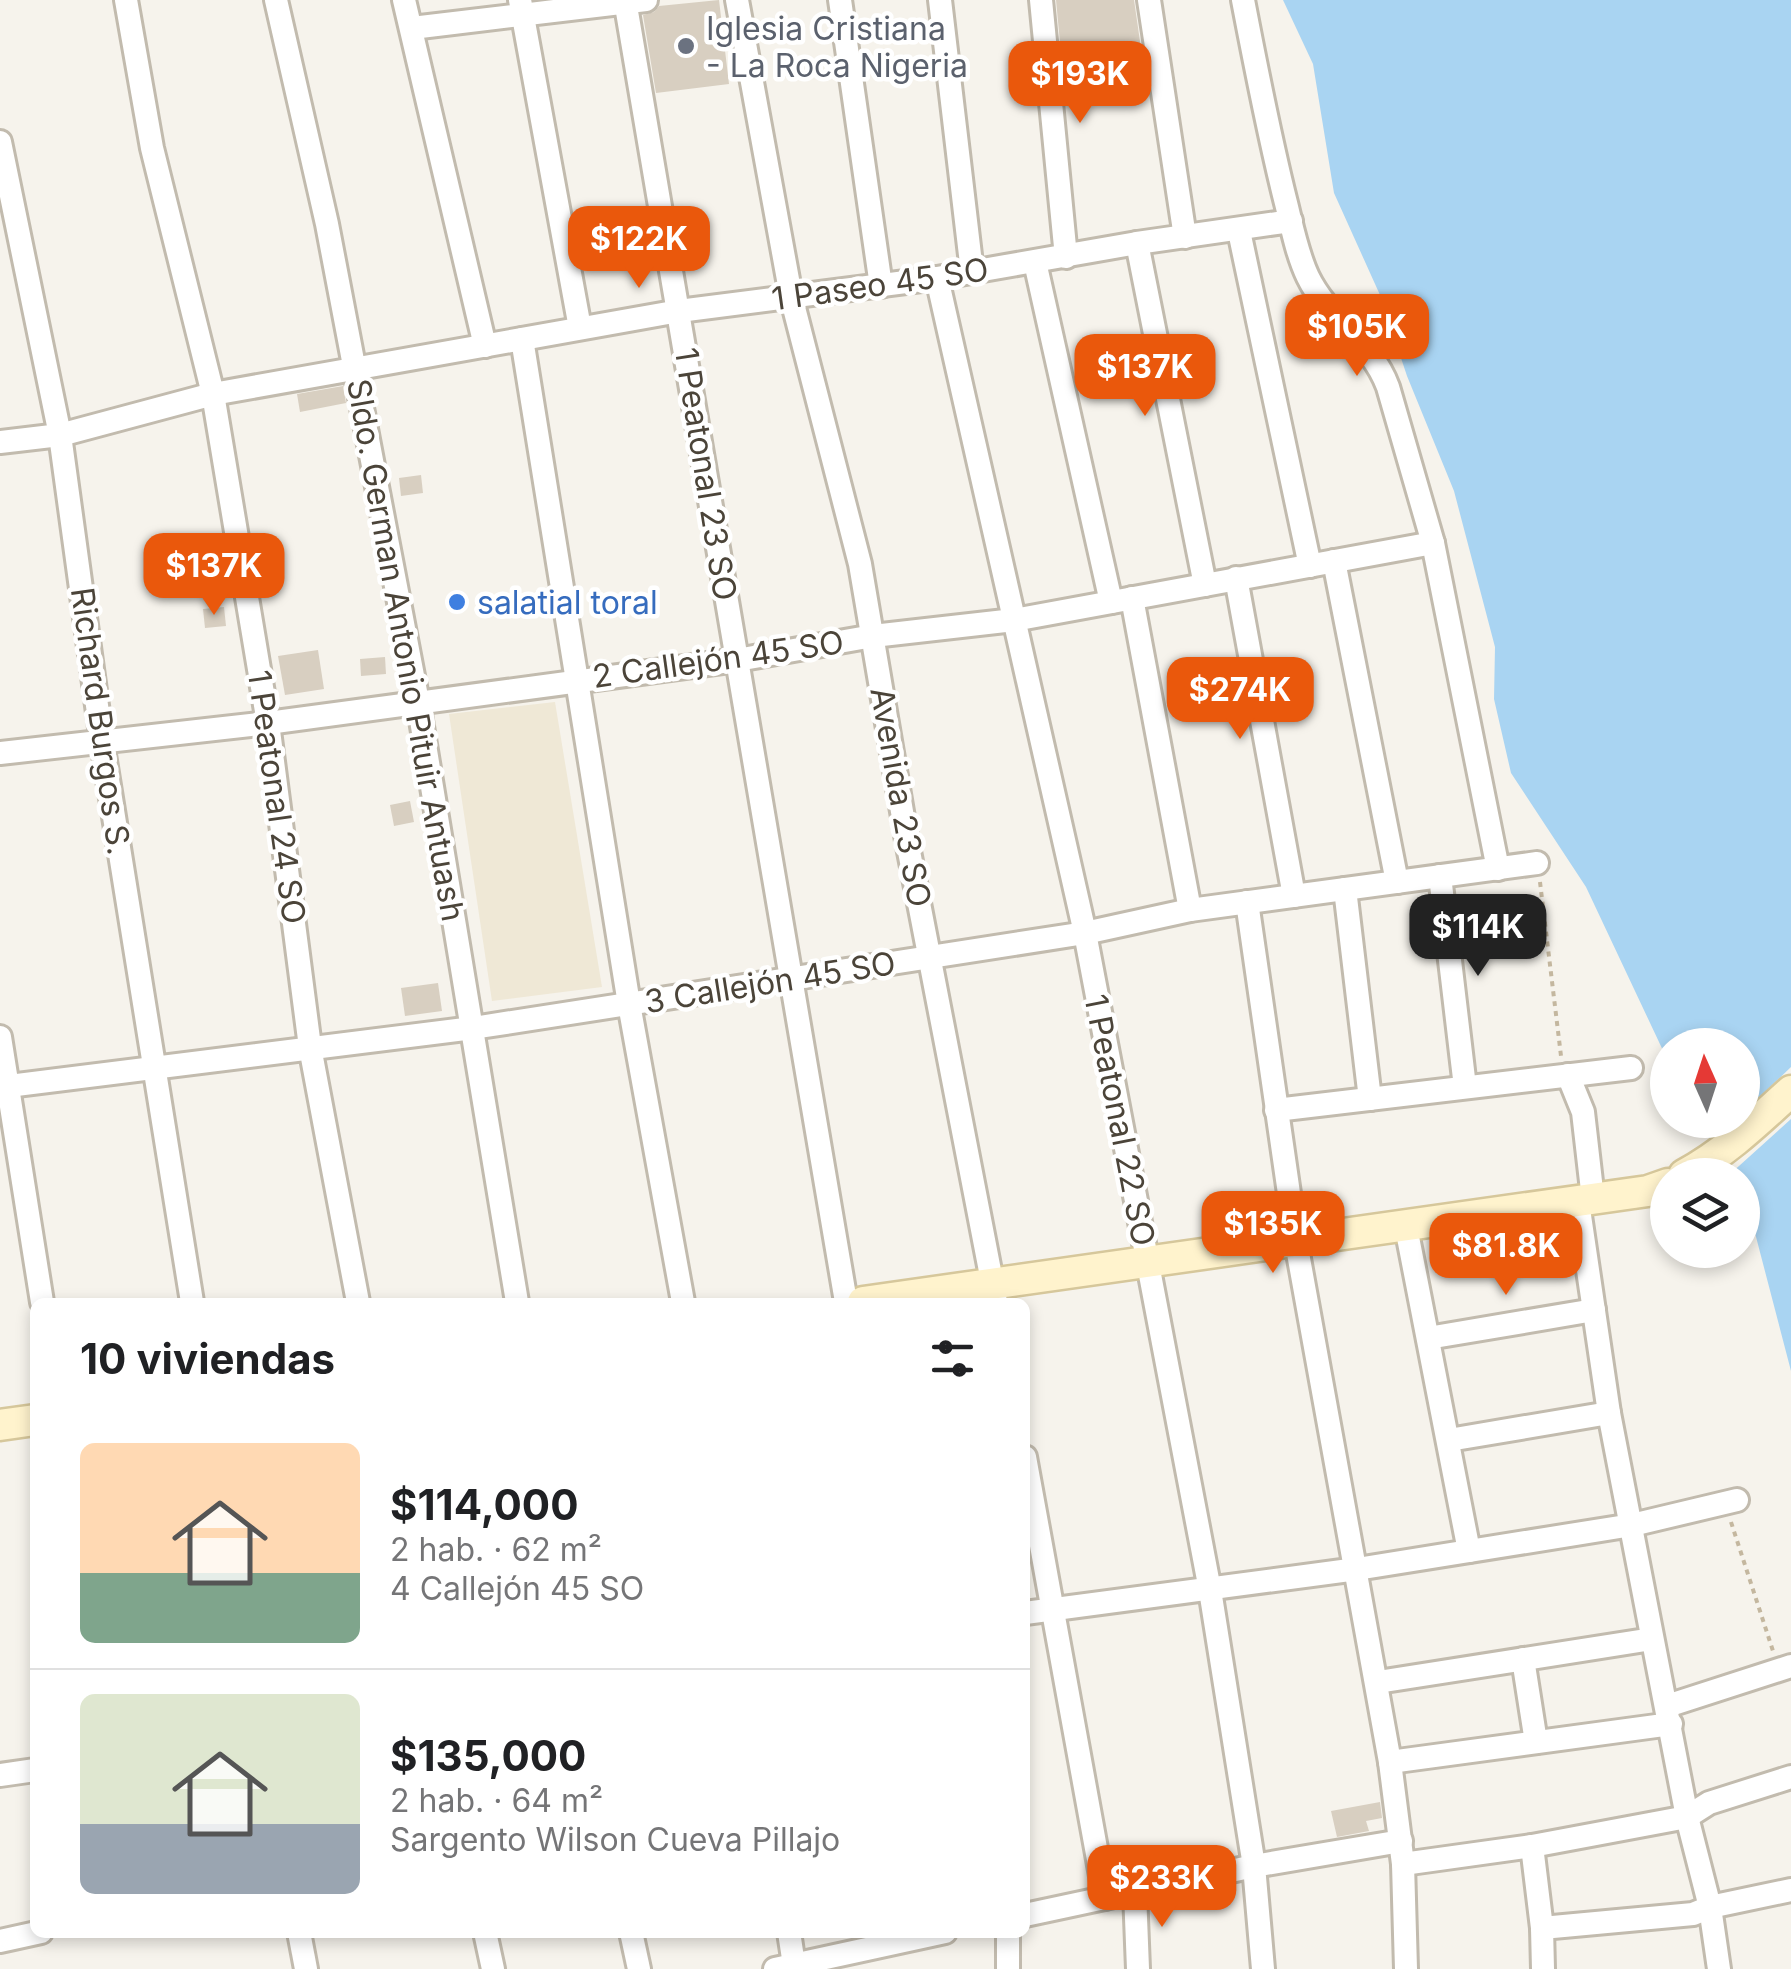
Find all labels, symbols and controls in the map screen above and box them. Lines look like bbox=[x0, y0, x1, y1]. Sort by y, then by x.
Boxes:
place label: Iglesia Cristiana - La Roca Nigeria bbox=[706, 9, 968, 85]
marker: Iglesia Cristiana - La Roca Nigeria bbox=[675, 35, 697, 57]
pin: $193K bbox=[1010, 41, 1150, 126]
text: $193K bbox=[1030, 54, 1130, 93]
pin: $122K bbox=[569, 206, 709, 291]
text: $122K bbox=[590, 219, 688, 258]
street label: 1 Paseo 45 SO bbox=[769, 250, 991, 318]
pin: $105K bbox=[1287, 294, 1427, 379]
text: $105K bbox=[1307, 307, 1407, 346]
pin: $137K bbox=[1075, 334, 1215, 419]
street label: 1 Peatonal 23 SO bbox=[667, 345, 745, 603]
text: $137K bbox=[1096, 347, 1194, 386]
street label: Sldo. German Antonio Pituir Antuash bbox=[339, 376, 473, 924]
pin: $137K bbox=[144, 533, 284, 618]
text: $137K bbox=[165, 546, 263, 585]
place label: salatial toral bbox=[477, 583, 658, 622]
street label: Richard Burgos S. bbox=[63, 585, 139, 857]
marker: salatial toral bbox=[446, 591, 468, 613]
street label: 2 Callejón 45 SO bbox=[590, 622, 846, 696]
pin: $274K bbox=[1170, 657, 1310, 742]
street label: 1 Peatonal 24 SO bbox=[240, 668, 314, 926]
text: $274K bbox=[1189, 670, 1291, 709]
street label: Avenida 23 SO bbox=[862, 684, 940, 910]
pin: $114K bbox=[1408, 894, 1548, 979]
text: $114K bbox=[1431, 907, 1525, 946]
street label: 3 Callejón 45 SO bbox=[642, 943, 898, 1021]
street label: 1 Peatonal 22 SO bbox=[1077, 991, 1163, 1249]
north arrow bbox=[1650, 1028, 1760, 1138]
map controls bbox=[1650, 1028, 1760, 1268]
button: layers bbox=[1650, 1158, 1760, 1268]
pin: $135K bbox=[1203, 1191, 1343, 1276]
text: $135K bbox=[1224, 1204, 1322, 1243]
pin: $81.8K bbox=[1425, 1213, 1587, 1298]
text: $81.8K bbox=[1451, 1226, 1561, 1265]
icon: filters bbox=[925, 1331, 980, 1386]
text: 10 viviendas bbox=[80, 1333, 335, 1384]
text: $114,000 bbox=[390, 1479, 578, 1530]
icon: home bbox=[160, 1483, 280, 1603]
text: 2 hab. · 62 m² bbox=[390, 1530, 602, 1569]
text: 4 Callejón 45 SO bbox=[390, 1569, 644, 1608]
text: $135,000 bbox=[390, 1730, 586, 1781]
icon: home bbox=[160, 1734, 280, 1854]
text: 2 hab. · 64 m² bbox=[390, 1781, 603, 1820]
text: Sargento Wilson Cueva Pillajo bbox=[390, 1820, 840, 1859]
pin: $233K bbox=[1092, 1845, 1232, 1930]
text: $233K bbox=[1109, 1858, 1215, 1897]

